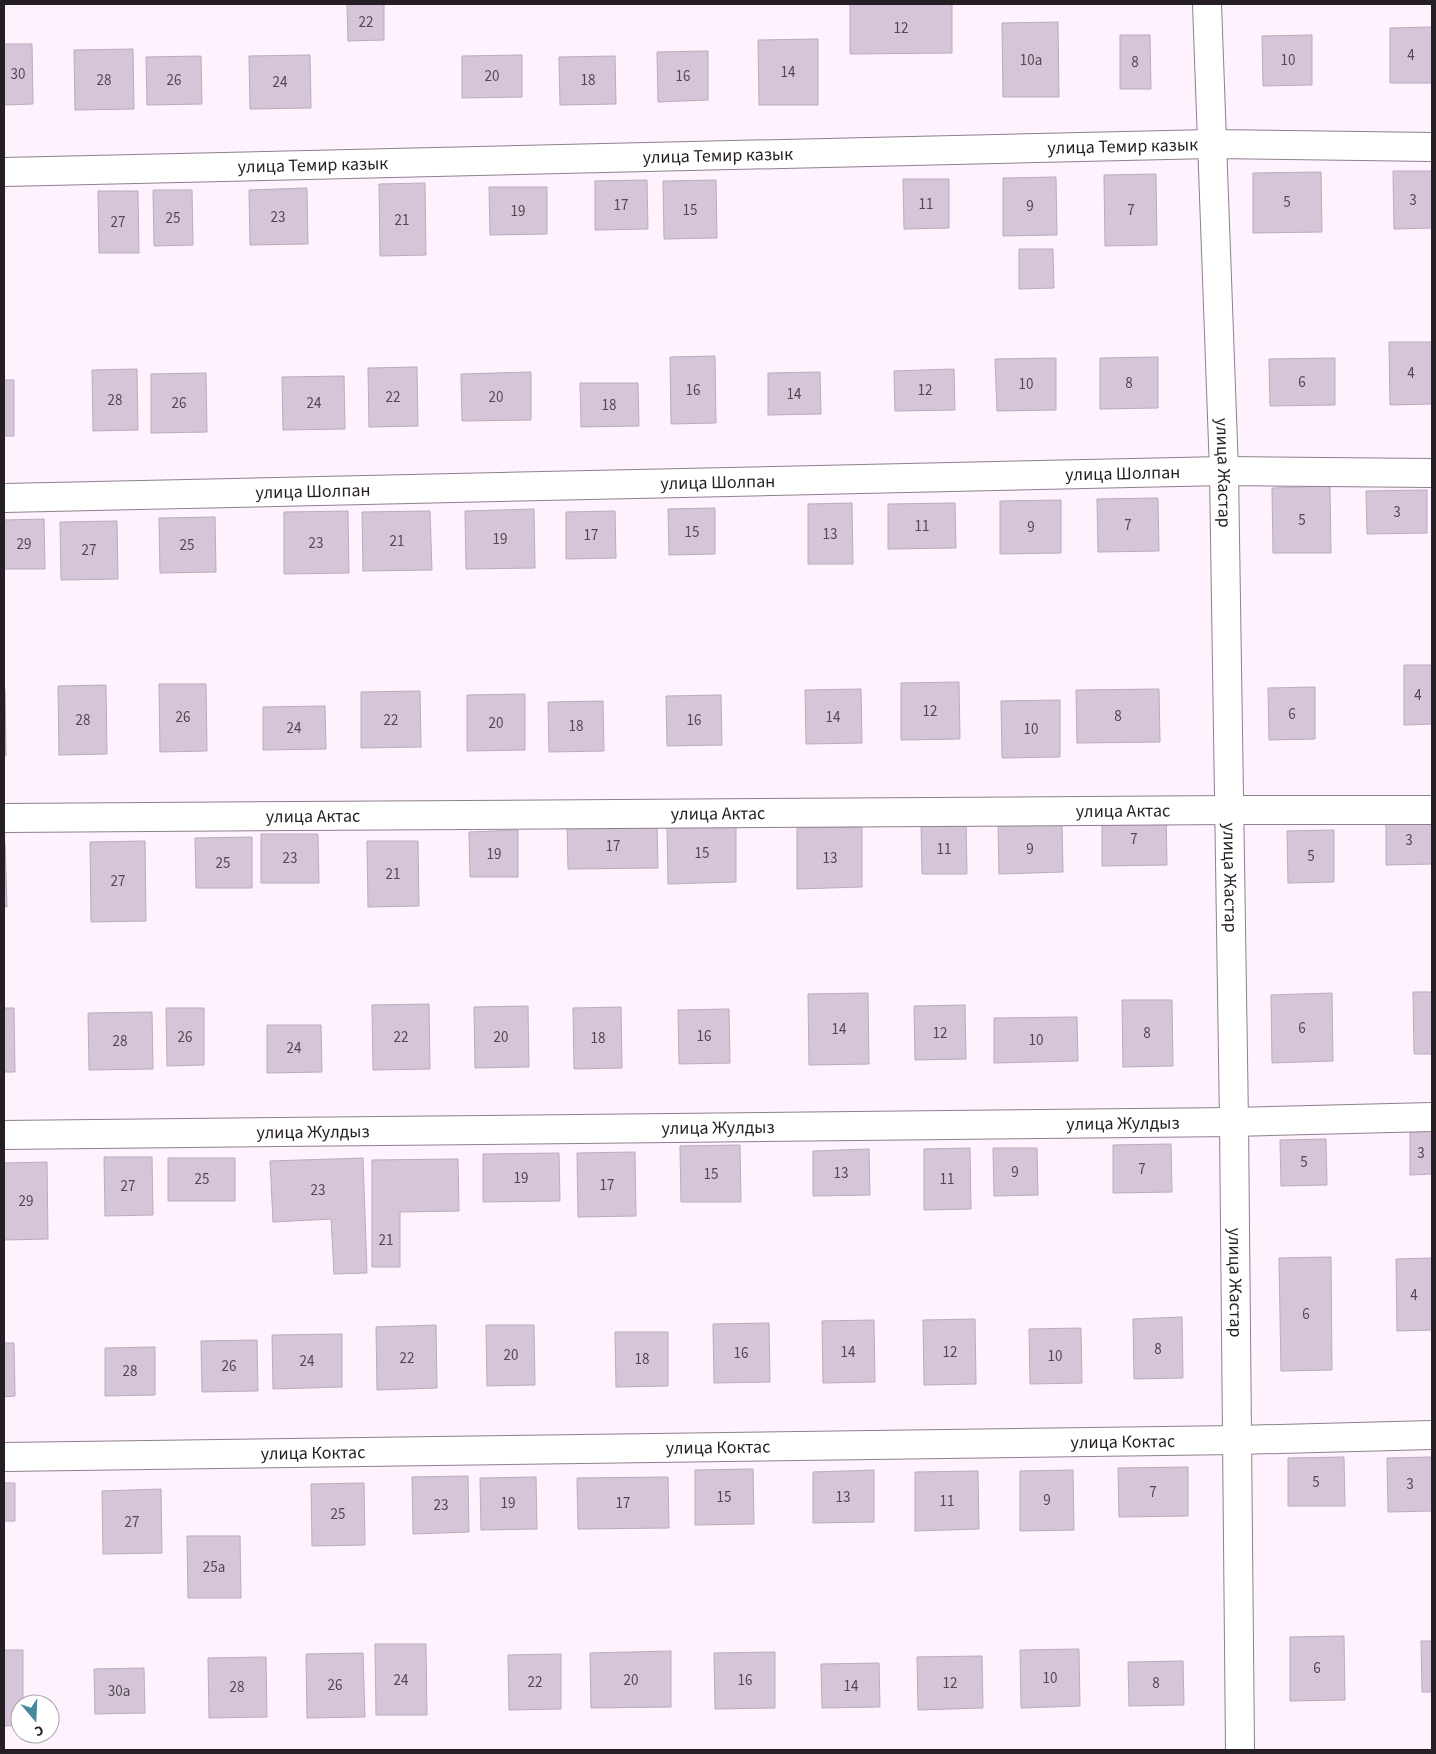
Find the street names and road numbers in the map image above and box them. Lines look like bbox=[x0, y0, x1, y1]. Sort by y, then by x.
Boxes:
street label: улица Темир казык bbox=[1047, 132, 1198, 160]
street label: улица Темир казык bbox=[642, 141, 793, 170]
street label: улица Темир казык bbox=[237, 151, 389, 179]
street label: улица Жастар bbox=[1210, 417, 1237, 528]
street label: улица Шолпан bbox=[1065, 459, 1181, 487]
street label: улица Шолпан bbox=[660, 468, 776, 496]
street label: улица Шолпан bbox=[255, 477, 371, 505]
street label: улица Актас bbox=[1076, 798, 1170, 824]
street label: улица Актас bbox=[671, 801, 765, 826]
street label: улица Актас bbox=[266, 803, 360, 829]
street label: улица Жастар bbox=[1217, 823, 1244, 933]
street label: улица Жулдыз bbox=[1066, 1110, 1180, 1136]
street label: улица Жулдыз bbox=[661, 1114, 775, 1141]
street label: улица Жулдыз bbox=[256, 1119, 370, 1145]
street label: улица Жастар bbox=[1223, 1228, 1249, 1338]
street label: улица Коктас bbox=[1070, 1428, 1175, 1455]
street label: улица Коктас bbox=[665, 1434, 770, 1460]
street label: улица Коктас bbox=[260, 1440, 365, 1466]

